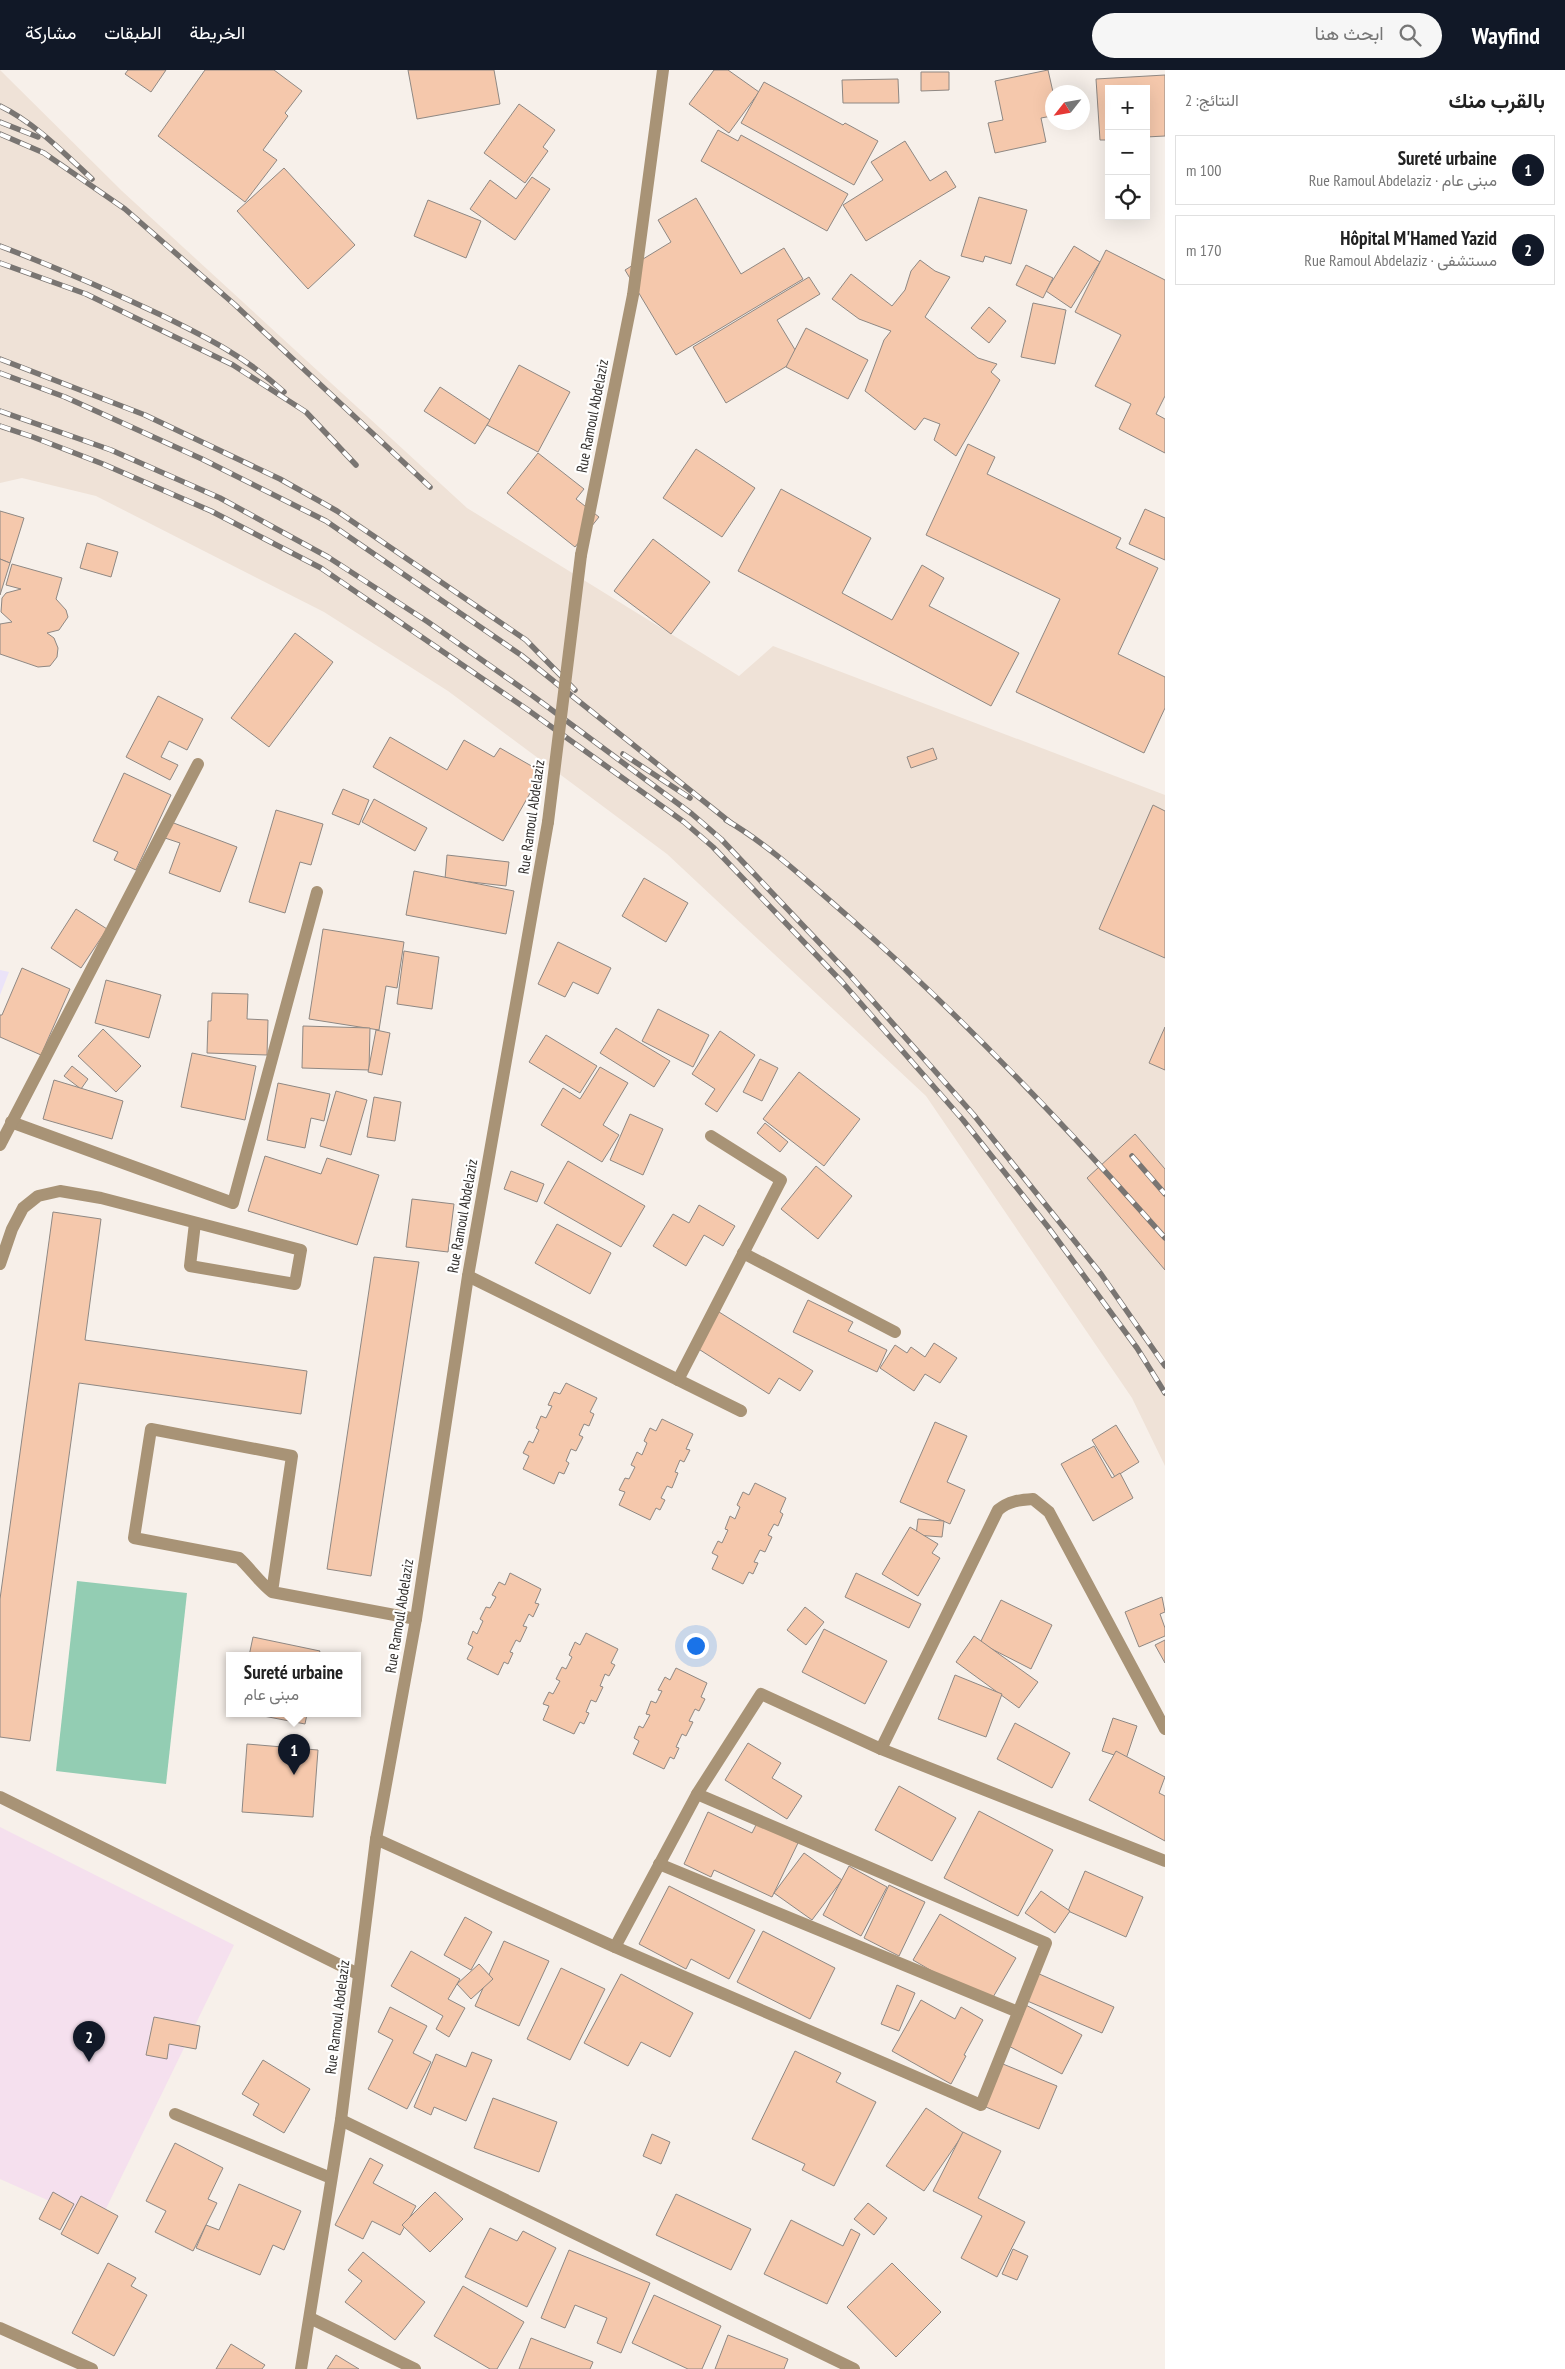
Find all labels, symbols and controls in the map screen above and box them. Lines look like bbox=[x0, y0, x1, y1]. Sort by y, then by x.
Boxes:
search box bbox=[1092, 13, 1442, 58]
text: Wayfind bbox=[1472, 20, 1540, 51]
text: مشاركة bbox=[25, 21, 76, 44]
text: الطبقات bbox=[104, 21, 161, 44]
text: الخريطة bbox=[189, 21, 245, 44]
text: ابحث هنا bbox=[1315, 21, 1384, 45]
icon: search bbox=[1396, 21, 1424, 49]
north arrow bbox=[1045, 85, 1090, 130]
map controls bbox=[1105, 85, 1150, 220]
button: + bbox=[1105, 85, 1150, 130]
text: بالقرب منك bbox=[1448, 87, 1545, 114]
text: النتائج: 2 bbox=[1185, 90, 1239, 110]
button: − bbox=[1105, 130, 1150, 175]
text: Sureté urbaine bbox=[1398, 146, 1497, 170]
text: 100 m bbox=[1186, 160, 1221, 180]
text: 1 bbox=[1524, 160, 1532, 180]
text: مبنى عام · Rue Ramoul Abdelaziz bbox=[1309, 170, 1497, 190]
button: locate bbox=[1105, 175, 1150, 220]
text: Hôpital M'Hamed Yazid bbox=[1340, 226, 1497, 250]
text: 170 m bbox=[1186, 240, 1221, 260]
text: 2 bbox=[1524, 240, 1532, 260]
text: مستشفى · Rue Ramoul Abdelaziz bbox=[1304, 250, 1497, 270]
street label: Rue Ramoul Abdelaziz bbox=[572, 358, 612, 474]
street label: Rue Ramoul Abdelaziz bbox=[514, 759, 548, 875]
street label: Rue Ramoul Abdelaziz bbox=[443, 1158, 481, 1274]
street label: Rue Ramoul Abdelaziz bbox=[381, 1558, 417, 1674]
your location bbox=[683, 1633, 709, 1659]
popup bbox=[226, 1652, 361, 1717]
text: Sureté urbaine bbox=[244, 1660, 343, 1684]
text: مبنى عام bbox=[244, 1684, 299, 1704]
pin: 1 bbox=[278, 1734, 310, 1775]
street label: Rue Ramoul Abdelaziz bbox=[321, 1959, 353, 2075]
pin: 2 bbox=[73, 2021, 105, 2062]

